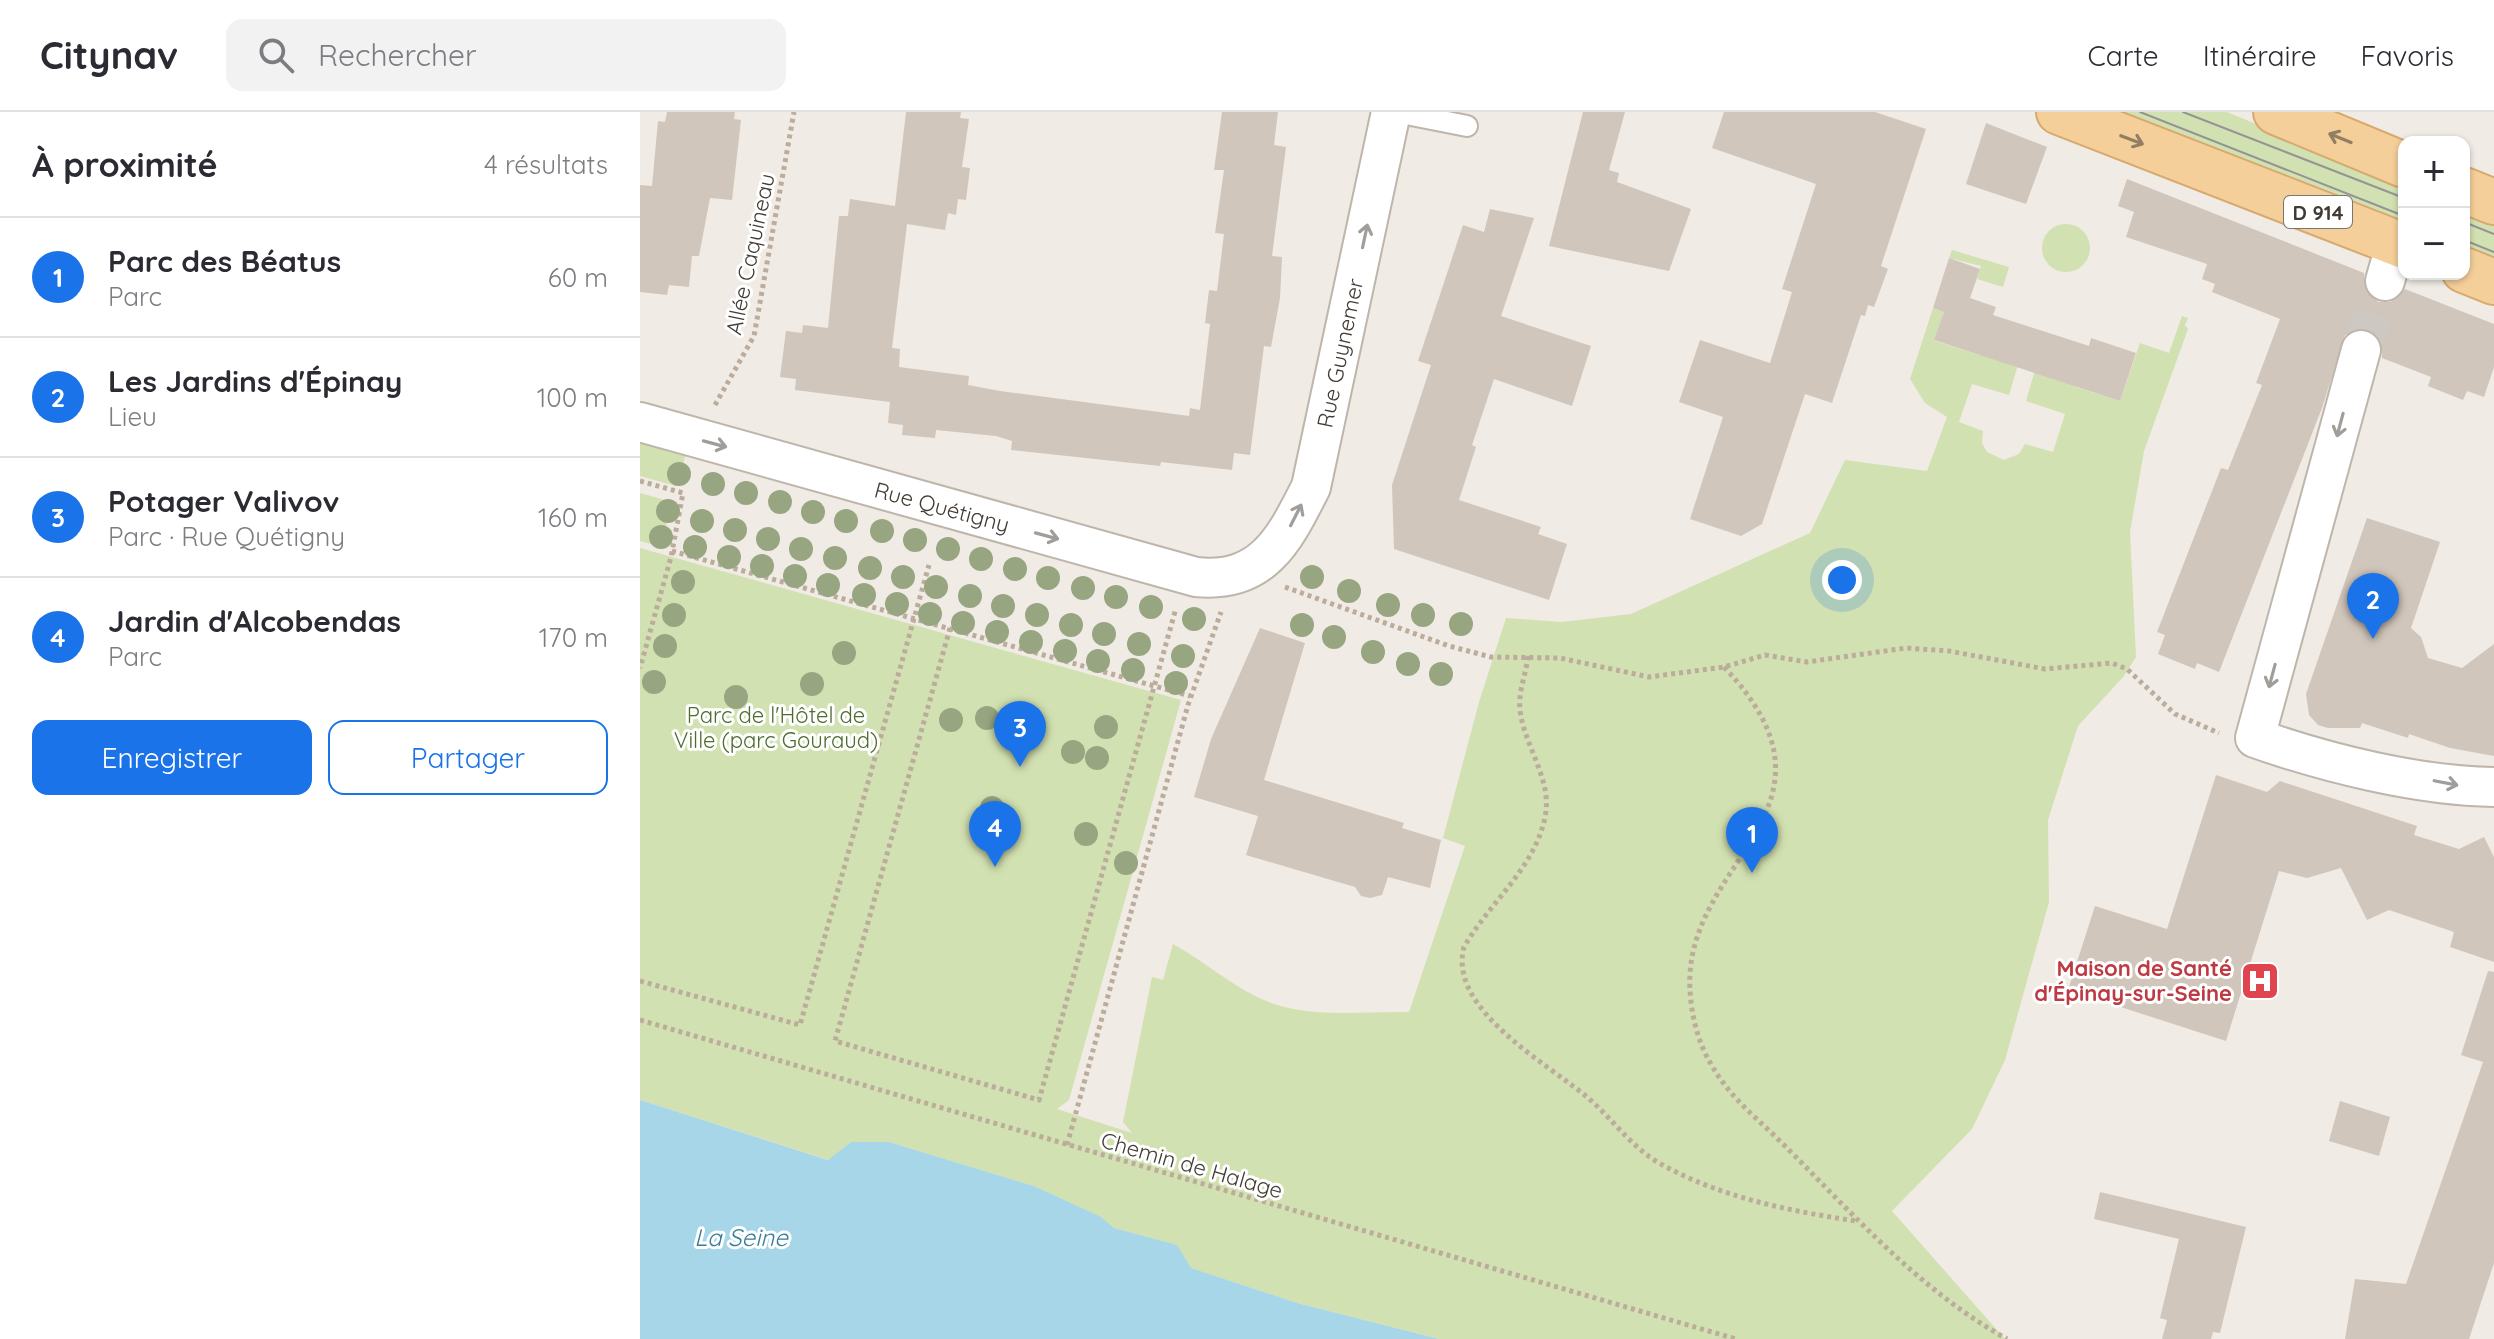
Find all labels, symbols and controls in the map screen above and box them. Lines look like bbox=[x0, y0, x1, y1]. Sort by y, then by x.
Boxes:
search box bbox=[226, 19, 786, 91]
text: Citynav bbox=[40, 31, 178, 79]
icon: search bbox=[254, 33, 298, 77]
text: Rechercher bbox=[318, 36, 476, 74]
text: Carte bbox=[2087, 38, 2159, 73]
text: Itinéraire bbox=[2203, 38, 2317, 73]
text: Favoris bbox=[2361, 38, 2454, 73]
one-way arrow bbox=[2328, 130, 2353, 145]
one-way arrow bbox=[2119, 134, 2144, 148]
map controls bbox=[2398, 136, 2470, 280]
button: + bbox=[2398, 136, 2470, 208]
text: À proximité bbox=[32, 143, 218, 186]
text: 4 résultats bbox=[484, 148, 608, 181]
street label: Allée Caquineau bbox=[719, 171, 781, 337]
road number: D 914 bbox=[2284, 196, 2352, 228]
button: − bbox=[2398, 208, 2470, 280]
one-way arrow bbox=[1358, 224, 1373, 250]
text: Parc des Béatus bbox=[108, 242, 341, 280]
text: 1 bbox=[53, 261, 63, 294]
text: 60 m bbox=[548, 261, 608, 294]
street label: Rue Guynemer bbox=[1311, 275, 1370, 430]
text: Parc bbox=[108, 280, 162, 313]
text: Les Jardins d'Épinay bbox=[108, 362, 402, 400]
text: 2 bbox=[51, 381, 65, 414]
text: 100 m bbox=[537, 381, 608, 414]
text: Lieu bbox=[108, 400, 157, 433]
one-way arrow bbox=[2332, 412, 2347, 438]
one-way arrow bbox=[702, 437, 728, 452]
street label: Rue Quétigny bbox=[872, 476, 1012, 538]
text: Potager Valivov bbox=[108, 482, 339, 520]
text: 3 bbox=[51, 501, 65, 534]
text: 160 m bbox=[538, 501, 608, 534]
one-way arrow bbox=[1289, 504, 1305, 528]
text: Parc · Rue Quétigny bbox=[108, 520, 345, 553]
one-way arrow bbox=[1033, 529, 1059, 544]
your location bbox=[1822, 560, 1862, 600]
pin: 2 bbox=[2347, 573, 2399, 639]
text: Jardin d'Alcobendas bbox=[108, 602, 401, 640]
text: 4 bbox=[50, 621, 66, 654]
text: 170 m bbox=[539, 621, 608, 654]
text: Parc bbox=[108, 640, 162, 673]
one-way arrow bbox=[2264, 663, 2279, 689]
park label: Parc de l'Hôtel de Ville (parc Gouraud) bbox=[674, 701, 878, 754]
pin: 3 bbox=[994, 701, 1046, 767]
button: Enregistrer bbox=[32, 720, 312, 795]
button: Partager bbox=[328, 720, 608, 795]
one-way arrow bbox=[2433, 776, 2458, 791]
pin: 4 bbox=[969, 801, 1021, 867]
pin: 1 bbox=[1726, 807, 1778, 873]
place label: Maison de Santé d'Épinay-sur-Seine bbox=[2034, 954, 2232, 1007]
hospital icon: Maison de Santé d'Épinay-sur-Seine bbox=[2239, 960, 2281, 1002]
street label: Chemin de Halage bbox=[1098, 1126, 1286, 1204]
water label: La Seine bbox=[694, 1222, 789, 1252]

